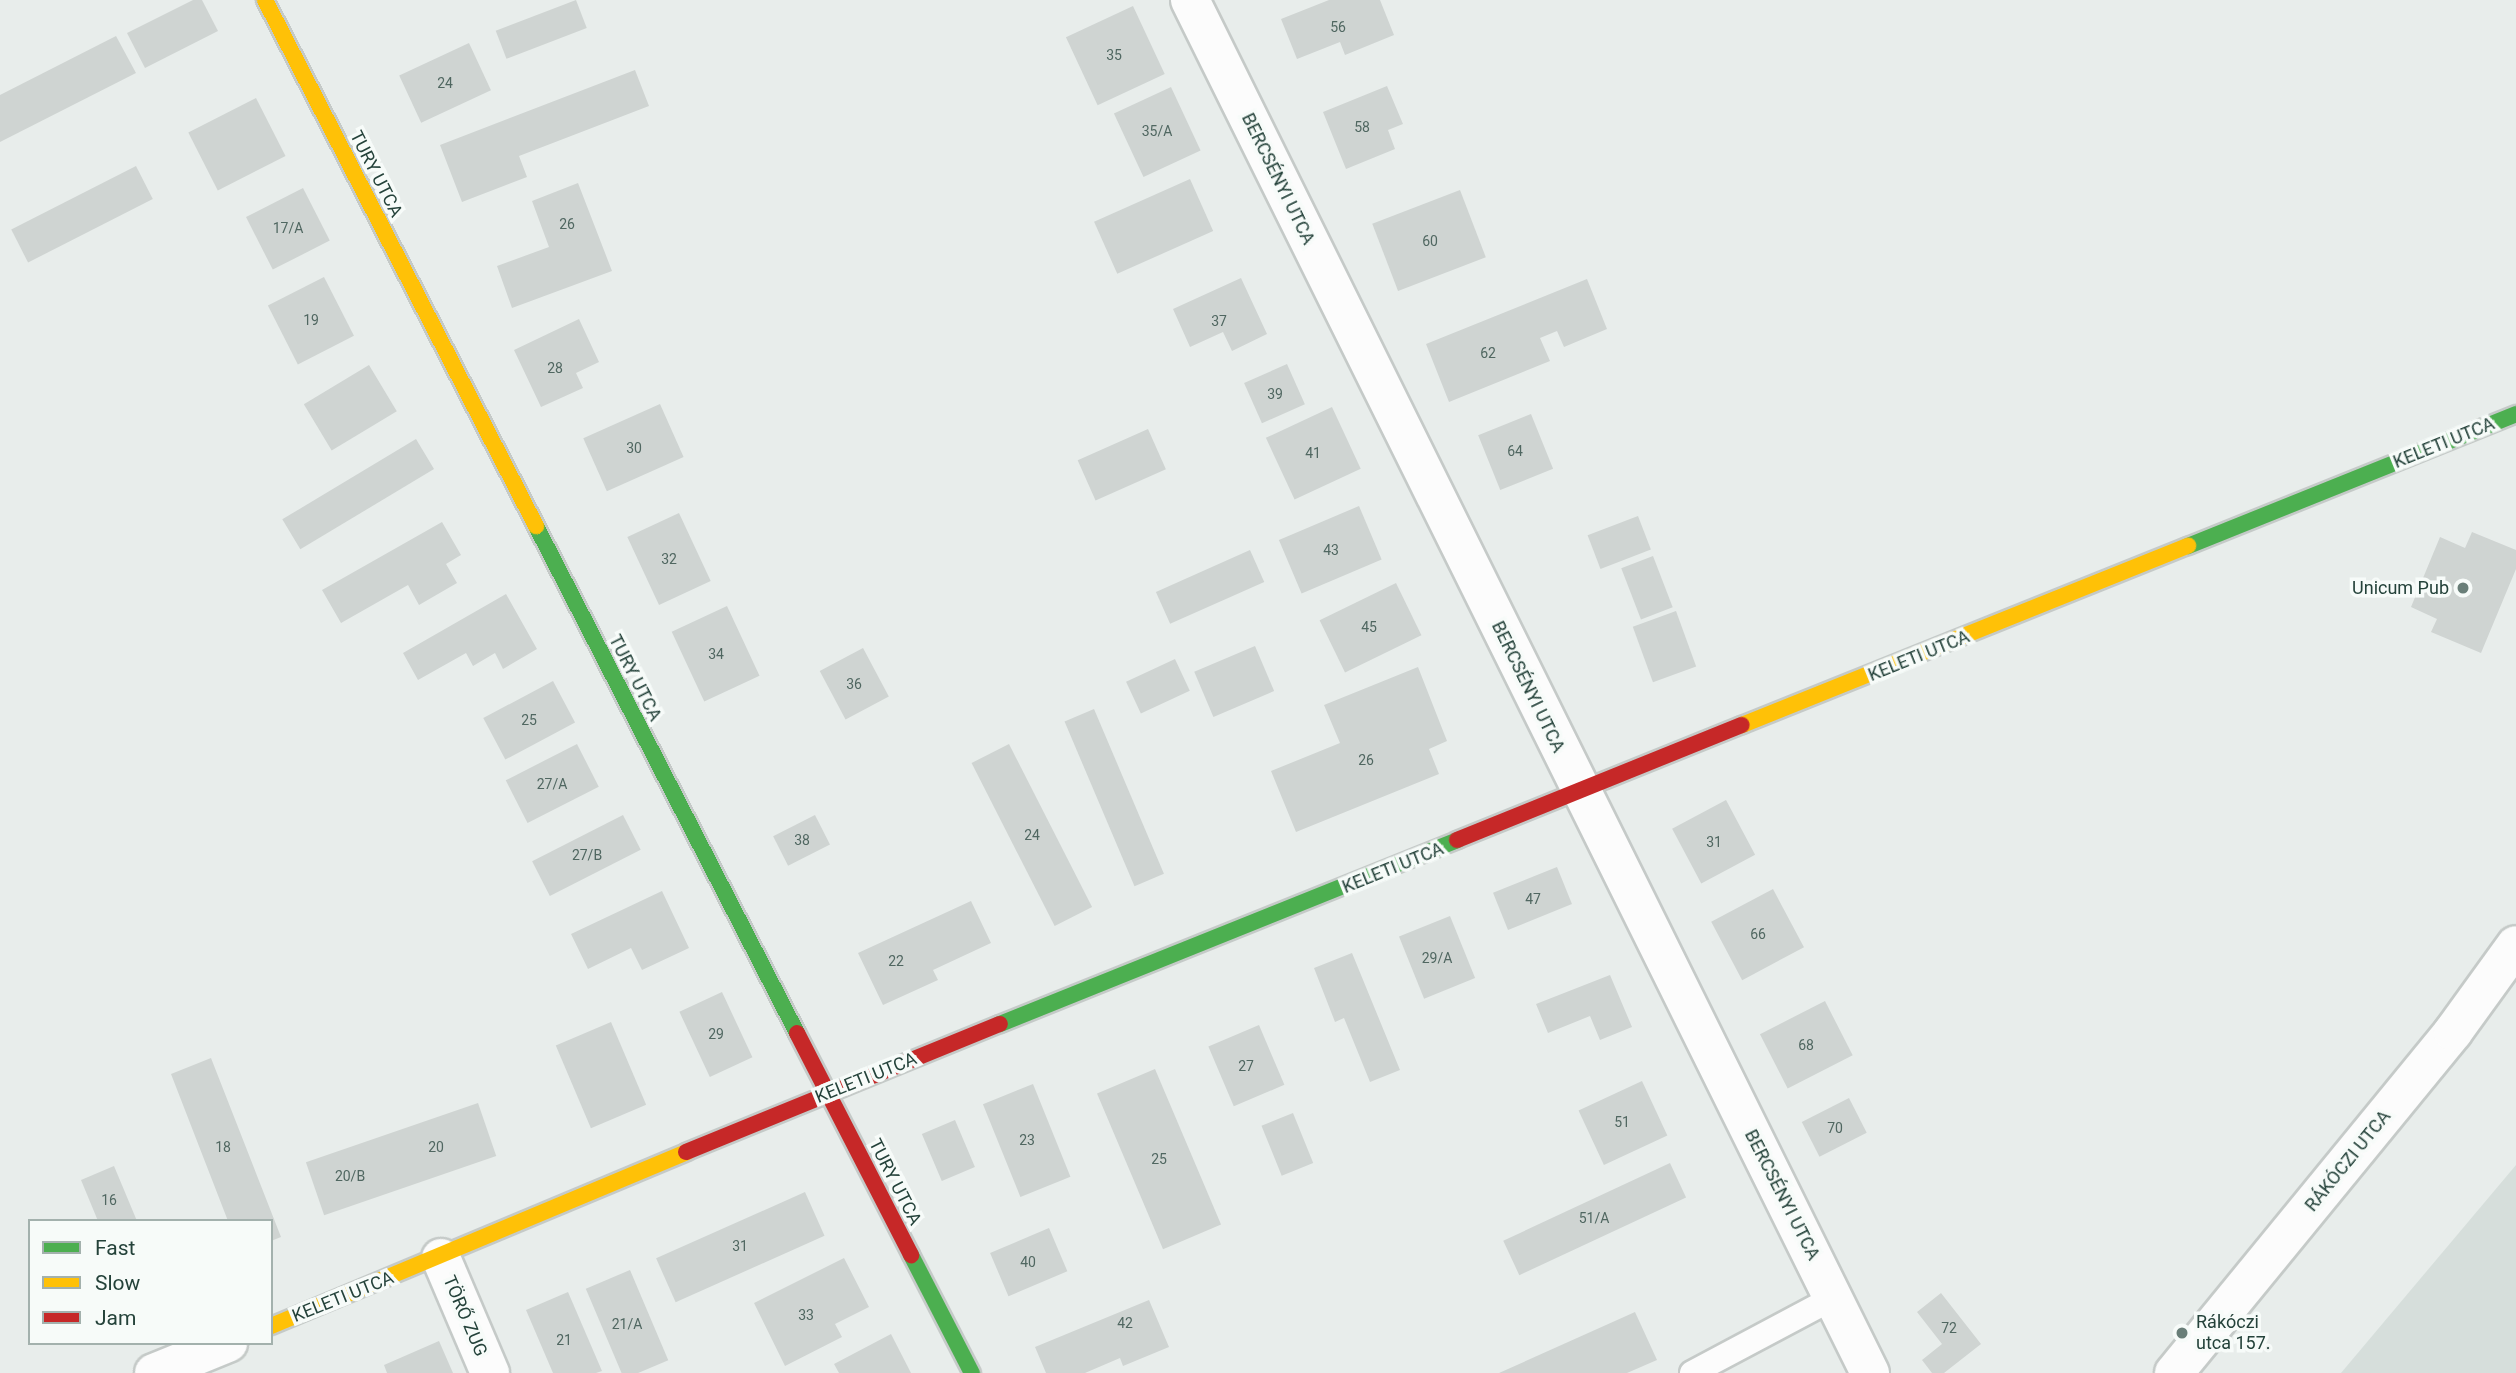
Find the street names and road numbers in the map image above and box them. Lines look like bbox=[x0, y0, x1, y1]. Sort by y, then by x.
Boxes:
street label: BERCSÉNYI UTCA bbox=[1237, 110, 1319, 248]
street label: TURY UTCA bbox=[345, 127, 407, 221]
street label: KELETI UTCA bbox=[2390, 413, 2498, 473]
street label: BERCSÉNYI UTCA bbox=[1487, 618, 1569, 756]
street label: KELETI UTCA bbox=[1865, 626, 1973, 686]
street label: TURY UTCA bbox=[604, 631, 666, 725]
street label: KELETI UTCA bbox=[1339, 838, 1447, 898]
street label: KELETI UTCA bbox=[812, 1048, 920, 1108]
street label: RÁKÓCZI UTCA bbox=[2301, 1106, 2395, 1216]
street label: BERCSÉNYI UTCA bbox=[1740, 1126, 1824, 1264]
street label: TURY UTCA bbox=[864, 1135, 926, 1229]
street label: KELETI UTCA bbox=[289, 1267, 397, 1327]
street label: TÖRŐ ZUG bbox=[438, 1272, 492, 1360]

